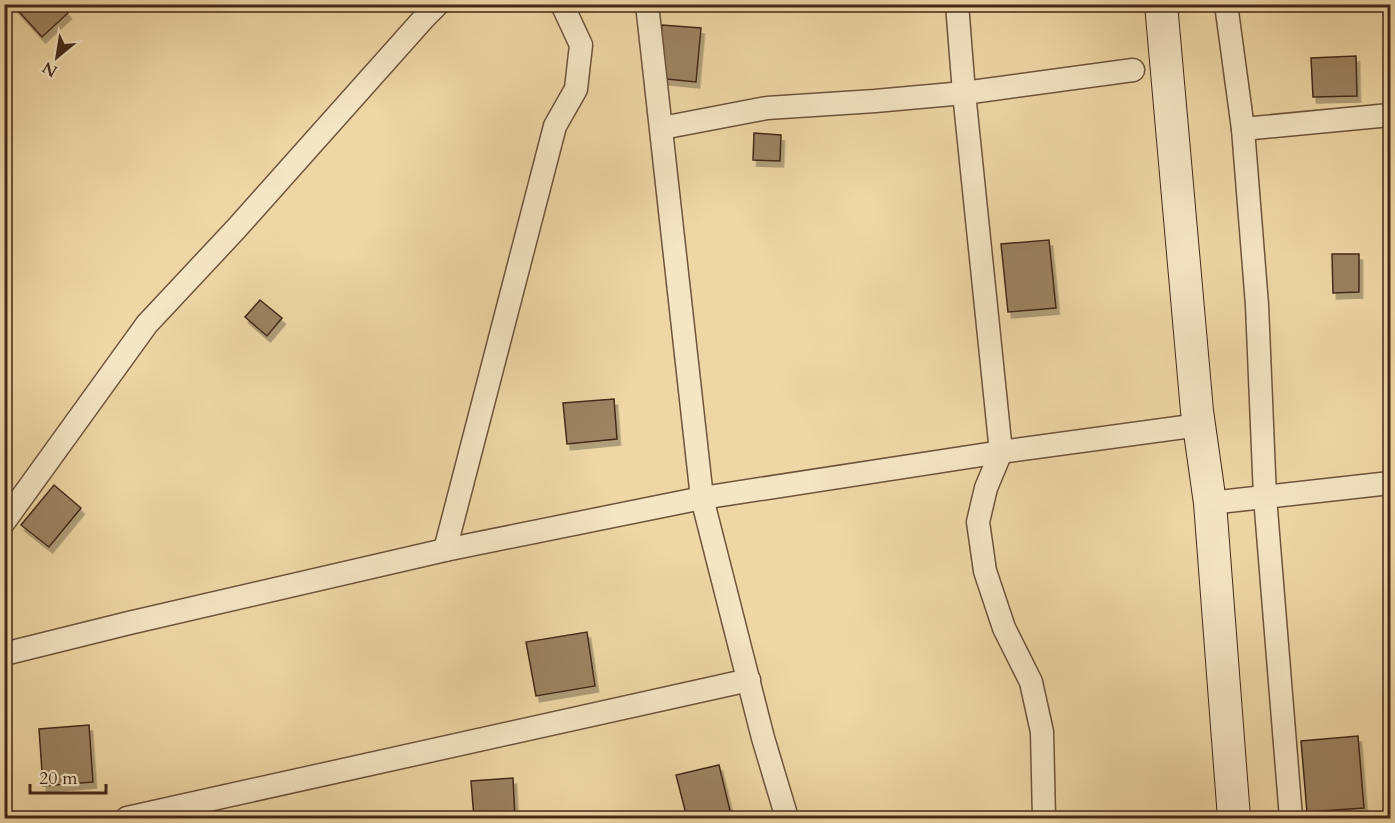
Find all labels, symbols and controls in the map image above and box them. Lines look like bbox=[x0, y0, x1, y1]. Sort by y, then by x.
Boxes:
north arrow bbox=[27, 27, 87, 87]
text: N bbox=[38, 56, 62, 82]
scale bar bbox=[30, 757, 106, 795]
text: 20 m bbox=[39, 766, 78, 791]

